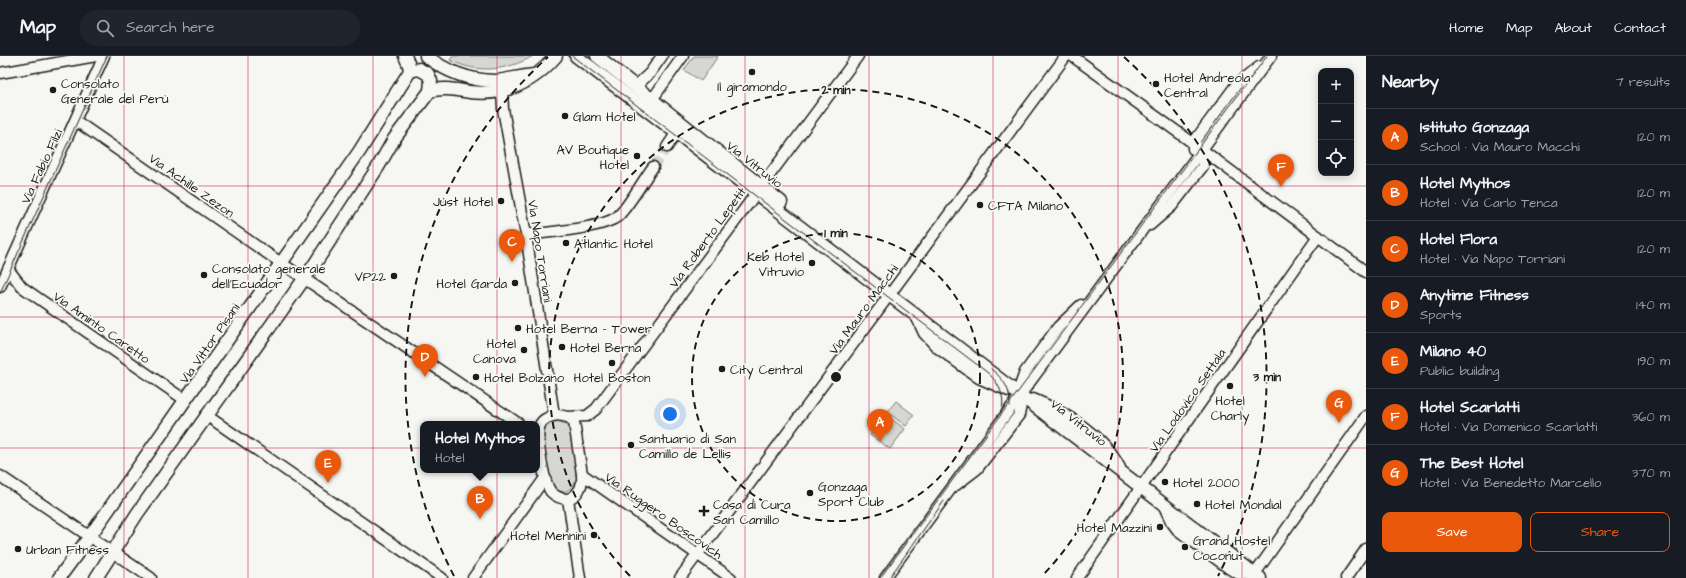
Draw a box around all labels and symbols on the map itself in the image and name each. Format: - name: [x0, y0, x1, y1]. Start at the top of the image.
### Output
- marker: Il giramondo: [747, 67, 757, 77]
- place label: Hotel Andreola Central: [1164, 69, 1251, 102]
- place label: Consolato Generale del Perù: [61, 75, 169, 108]
- place label: Il giramondo: [717, 78, 787, 97]
- marker: Hotel Andreola Central: [1151, 79, 1161, 89]
- text: 2 min: [821, 82, 850, 99]
- marker: Consolato Generale del Perù: [48, 85, 58, 95]
- place label: Glam Hotel: [573, 108, 636, 126]
- marker: Glam Hotel: [560, 111, 570, 121]
- street label: Via Fabio Filzi: [17, 126, 67, 207]
- street label: Via Vitruvio: [722, 137, 787, 193]
- place label: AV Boutique Hotel: [557, 141, 629, 174]
- street label: Via Achille Zezon: [145, 150, 238, 222]
- marker: AV Boutique Hotel: [632, 151, 642, 161]
- pin: F: [1268, 154, 1294, 187]
- street label: Via Roberto Lepetit: [665, 183, 751, 292]
- place label: Just Hotel: [433, 193, 493, 211]
- marker: Just Hotel: [496, 196, 506, 206]
- place label: CFTA Milano: [988, 197, 1064, 215]
- street label: Via Napo Torriani: [523, 199, 557, 304]
- marker: CFTA Milano: [975, 200, 985, 210]
- text: 1 min: [824, 225, 848, 242]
- pin: C: [499, 229, 525, 262]
- place label: Atlantic Hotel: [574, 235, 653, 253]
- marker: Atlantic Hotel: [561, 238, 571, 248]
- place label: Keb Hotel Vitruvio: [747, 248, 805, 281]
- marker: Keb Hotel Vitruvio: [807, 258, 817, 268]
- place label: Consolato generale dell'Ecuador: [212, 260, 325, 293]
- street label: Via Mauro Macchi: [825, 261, 903, 358]
- place label: VP22: [355, 268, 387, 286]
- marker: Consolato generale dell'Ecuador: [199, 270, 209, 280]
- marker: VP22: [389, 271, 399, 281]
- place label: Hotel Garda: [436, 275, 507, 293]
- marker: Hotel Garda: [510, 278, 520, 288]
- street label: Via Aminto Caretto: [49, 288, 154, 368]
- street label: Via Vittor Pisani: [175, 300, 244, 387]
- place label: Hotel Berna - Tower: [526, 320, 652, 338]
- marker: Hotel Berna - Tower: [513, 323, 523, 333]
- place label: Hotel Canova: [473, 335, 516, 368]
- place label: Hotel Berna: [570, 339, 642, 357]
- marker: Hotel Berna: [557, 342, 567, 352]
- pin: D: [412, 344, 438, 377]
- marker: Hotel Canova: [519, 345, 529, 355]
- street label: Via Lodovico Settala: [1145, 345, 1231, 456]
- marker: Hotel Boston: [607, 358, 617, 368]
- place label: City Central: [730, 361, 803, 380]
- marker: City Central: [717, 364, 727, 374]
- place label: Hotel Bolzano: [484, 369, 565, 387]
- place label: Hotel Boston: [574, 369, 651, 387]
- text: 3 min: [1252, 369, 1281, 386]
- centre of rings: [829, 370, 843, 384]
- marker: Hotel Bolzano: [471, 372, 481, 382]
- marker: Hotel Charly: [1225, 381, 1235, 391]
- pin: G: [1326, 390, 1352, 423]
- place label: Hotel Charly: [1211, 392, 1249, 426]
- street label: Via Vitruvio: [1046, 395, 1111, 451]
- your location: [660, 404, 680, 424]
- pin: A: [867, 409, 893, 442]
- place label: Santuario di San Camillo de Lellis: [639, 430, 736, 463]
- marker: Santuario di San Camillo de Lellis: [626, 440, 636, 450]
- pin: E: [315, 450, 341, 483]
- street label: Via Ruggero Boscovich: [600, 468, 726, 564]
- place label: Hotel 2000: [1173, 474, 1240, 492]
- marker: Hotel 2000: [1160, 477, 1170, 487]
- place label: Gonzaga Sport Club: [818, 478, 884, 511]
- pin: B: [467, 486, 493, 519]
- marker: Gonzaga Sport Club: [805, 488, 815, 498]
- place label: Casa di Cura San Camillo: [713, 496, 791, 529]
- place label: Hotel Mondial: [1205, 496, 1282, 514]
- marker: Hotel Mondial: [1192, 499, 1202, 509]
- marker: Casa di Cura San Camillo: [698, 505, 710, 517]
- place label: Hotel Mazzini: [1077, 519, 1152, 537]
- marker: Hotel Mazzini: [1155, 522, 1165, 532]
- place label: Hotel Mennini: [510, 527, 586, 545]
- marker: Hotel Mennini: [589, 530, 599, 540]
- place label: Grand Hostel Coconut: [1193, 532, 1270, 565]
- place label: Urban Fitness: [26, 541, 109, 559]
- marker: Grand Hostel Coconut: [1180, 542, 1190, 552]
- marker: Urban Fitness: [13, 544, 23, 554]

